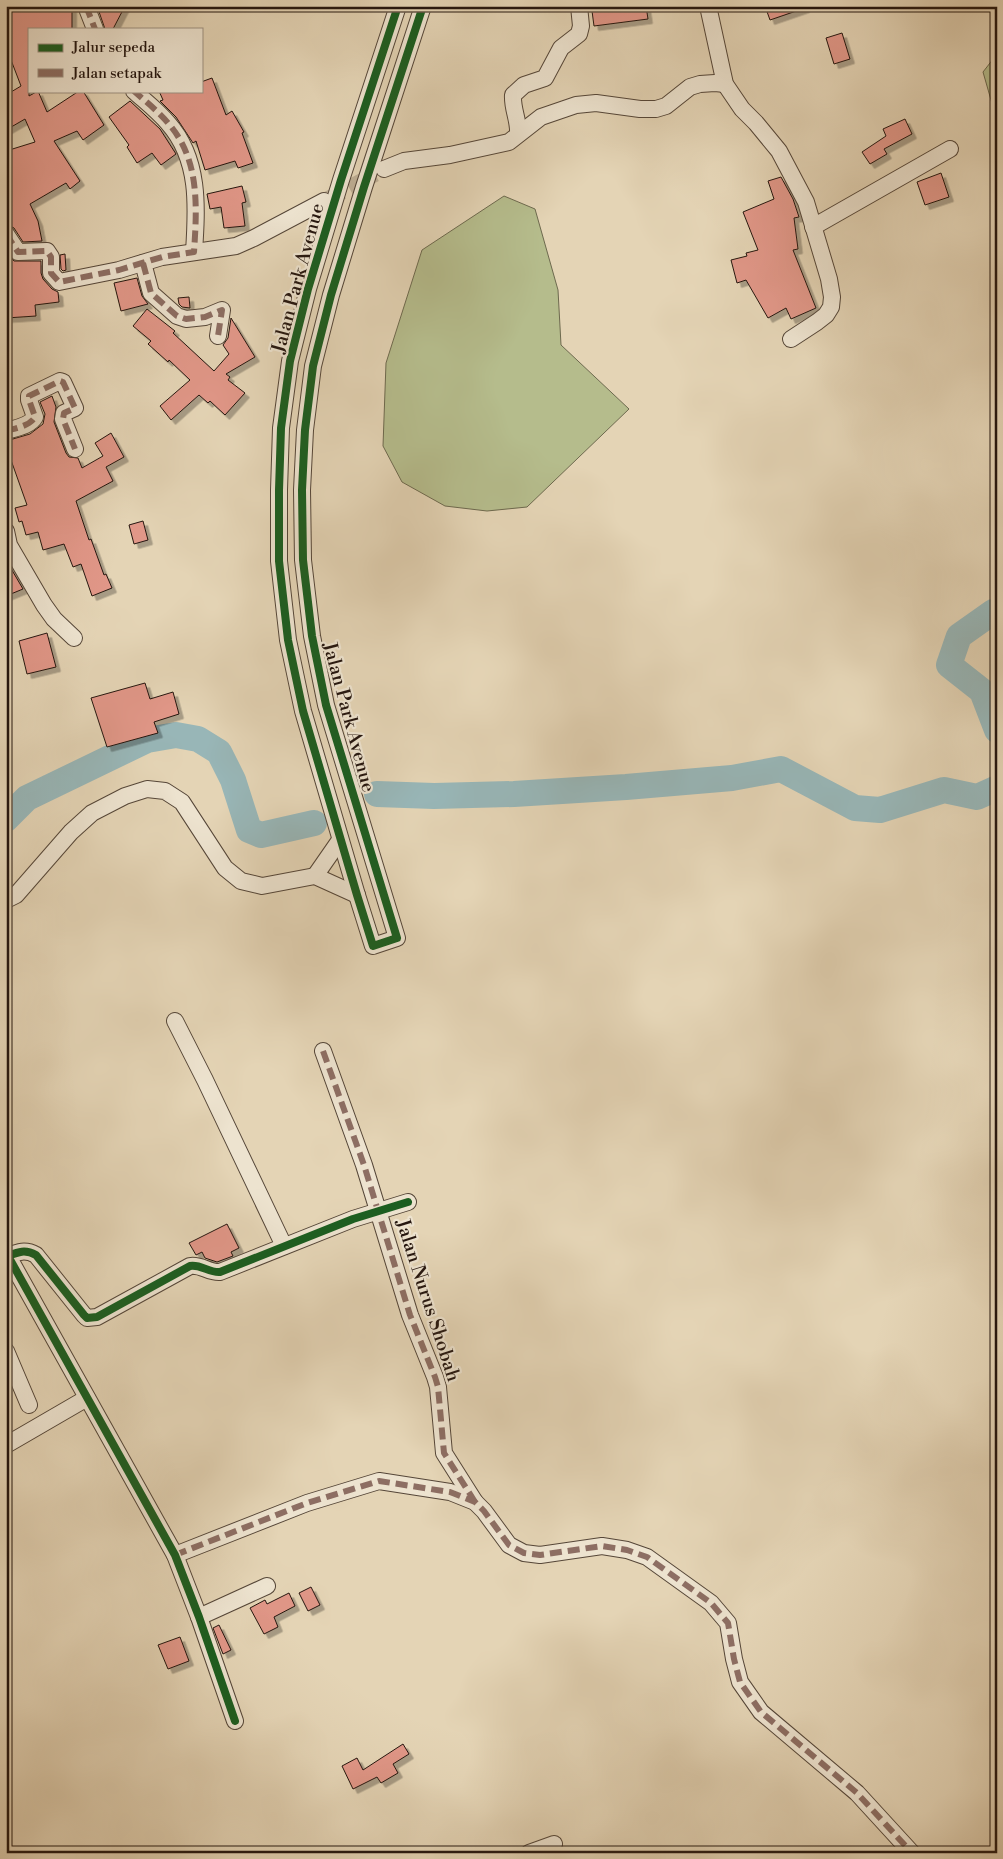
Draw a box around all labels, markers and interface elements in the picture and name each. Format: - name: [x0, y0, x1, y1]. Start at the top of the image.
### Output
- legend: [28, 28, 202, 92]
- text: Jalur sepeda: [71, 38, 155, 57]
- text: Jalan setapak: [71, 64, 163, 83]
- street label: Jalan Park Avenue: [266, 201, 330, 357]
- street label: Jalan Park Avenue: [317, 639, 381, 795]
- street label: Jalan Nurus Shobah: [390, 1215, 466, 1385]

